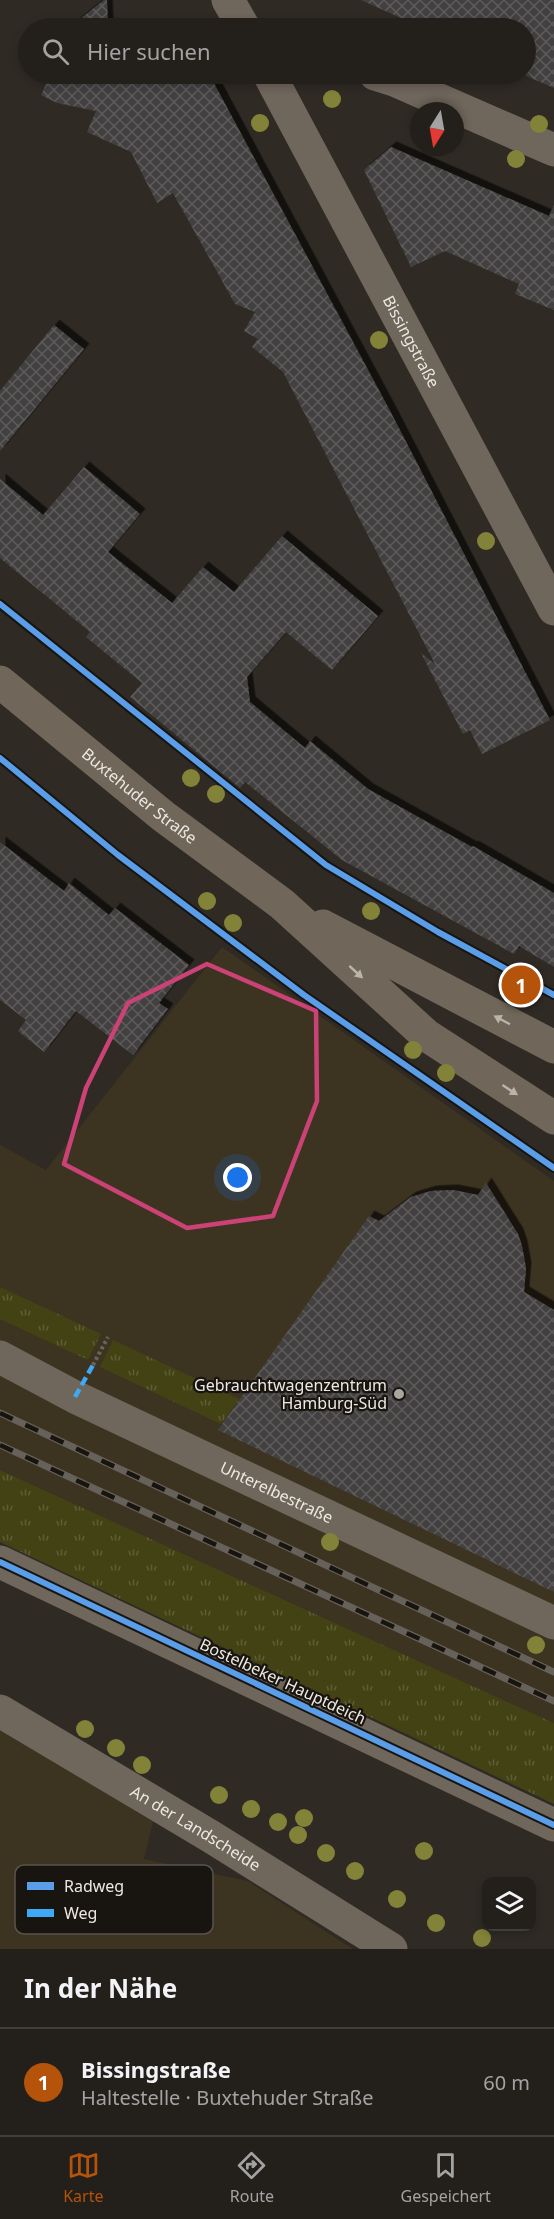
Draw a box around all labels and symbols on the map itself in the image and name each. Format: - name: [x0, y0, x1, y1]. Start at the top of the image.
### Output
- north arrow: [410, 102, 464, 156]
- street label: Bissingstraße: [378, 291, 445, 391]
- street label: Buxtehuder Straße: [77, 743, 202, 849]
- pin: 1: [502, 962, 540, 1008]
- one-way arrow: [348, 965, 363, 978]
- one-way arrow: [494, 1015, 511, 1025]
- one-way arrow: [502, 1084, 518, 1095]
- your location: [223, 1163, 252, 1192]
- place label: Gebrauchtwagenzentrum Hamburg-Süd: [194, 1374, 387, 1414]
- marker: Gebrauchtwagenzentrum Hamburg-Süd: [392, 1387, 406, 1401]
- street label: Unterelbestraße: [217, 1456, 337, 1528]
- street label: Bostelbeker Hauptdeich: [196, 1633, 370, 1729]
- street label: An der Landscheide: [127, 1780, 265, 1876]
- legend: [15, 1865, 213, 1934]
- text: Radweg: [64, 1875, 124, 1897]
- text: Weg: [64, 1902, 97, 1924]

